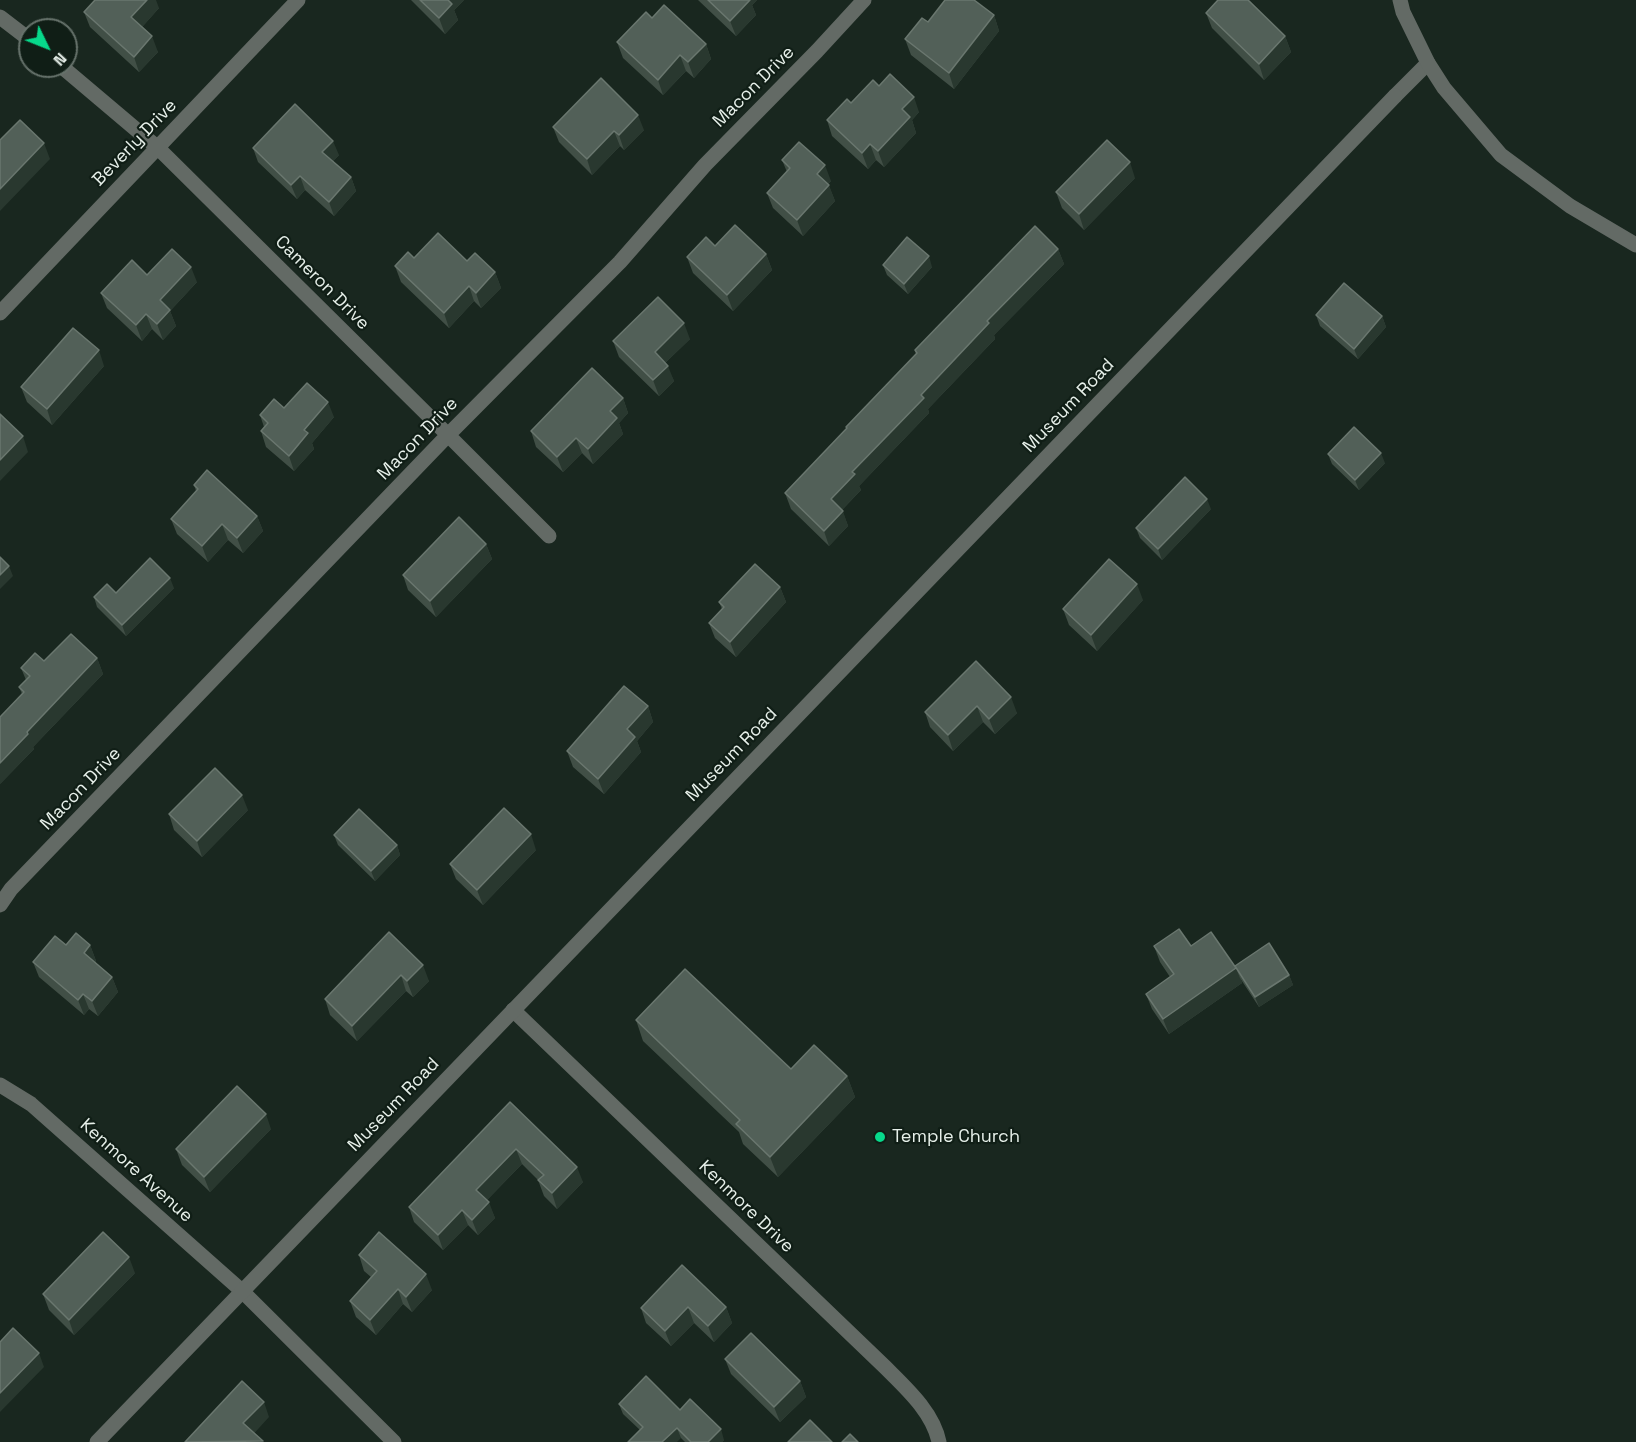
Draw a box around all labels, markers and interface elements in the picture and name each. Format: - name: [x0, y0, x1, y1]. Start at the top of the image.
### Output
- north arrow: [18, 18, 78, 78]
- street label: Macon Drive: [709, 42, 799, 132]
- text: N: [49, 48, 71, 70]
- street label: Beverly Drive: [88, 95, 182, 191]
- street label: Cameron Drive: [270, 231, 374, 335]
- street label: Museum Road: [1019, 355, 1119, 457]
- street label: Macon Drive: [373, 393, 463, 485]
- street label: Museum Road: [682, 704, 782, 806]
- street label: Macon Drive: [36, 743, 126, 835]
- street label: Museum Road: [344, 1054, 444, 1156]
- street label: Kenmore Avenue: [75, 1115, 197, 1227]
- place label: Temple Church: [892, 1126, 1020, 1148]
- marker: Temple Church: [873, 1130, 887, 1144]
- street label: Kenmore Drive: [694, 1156, 798, 1258]

